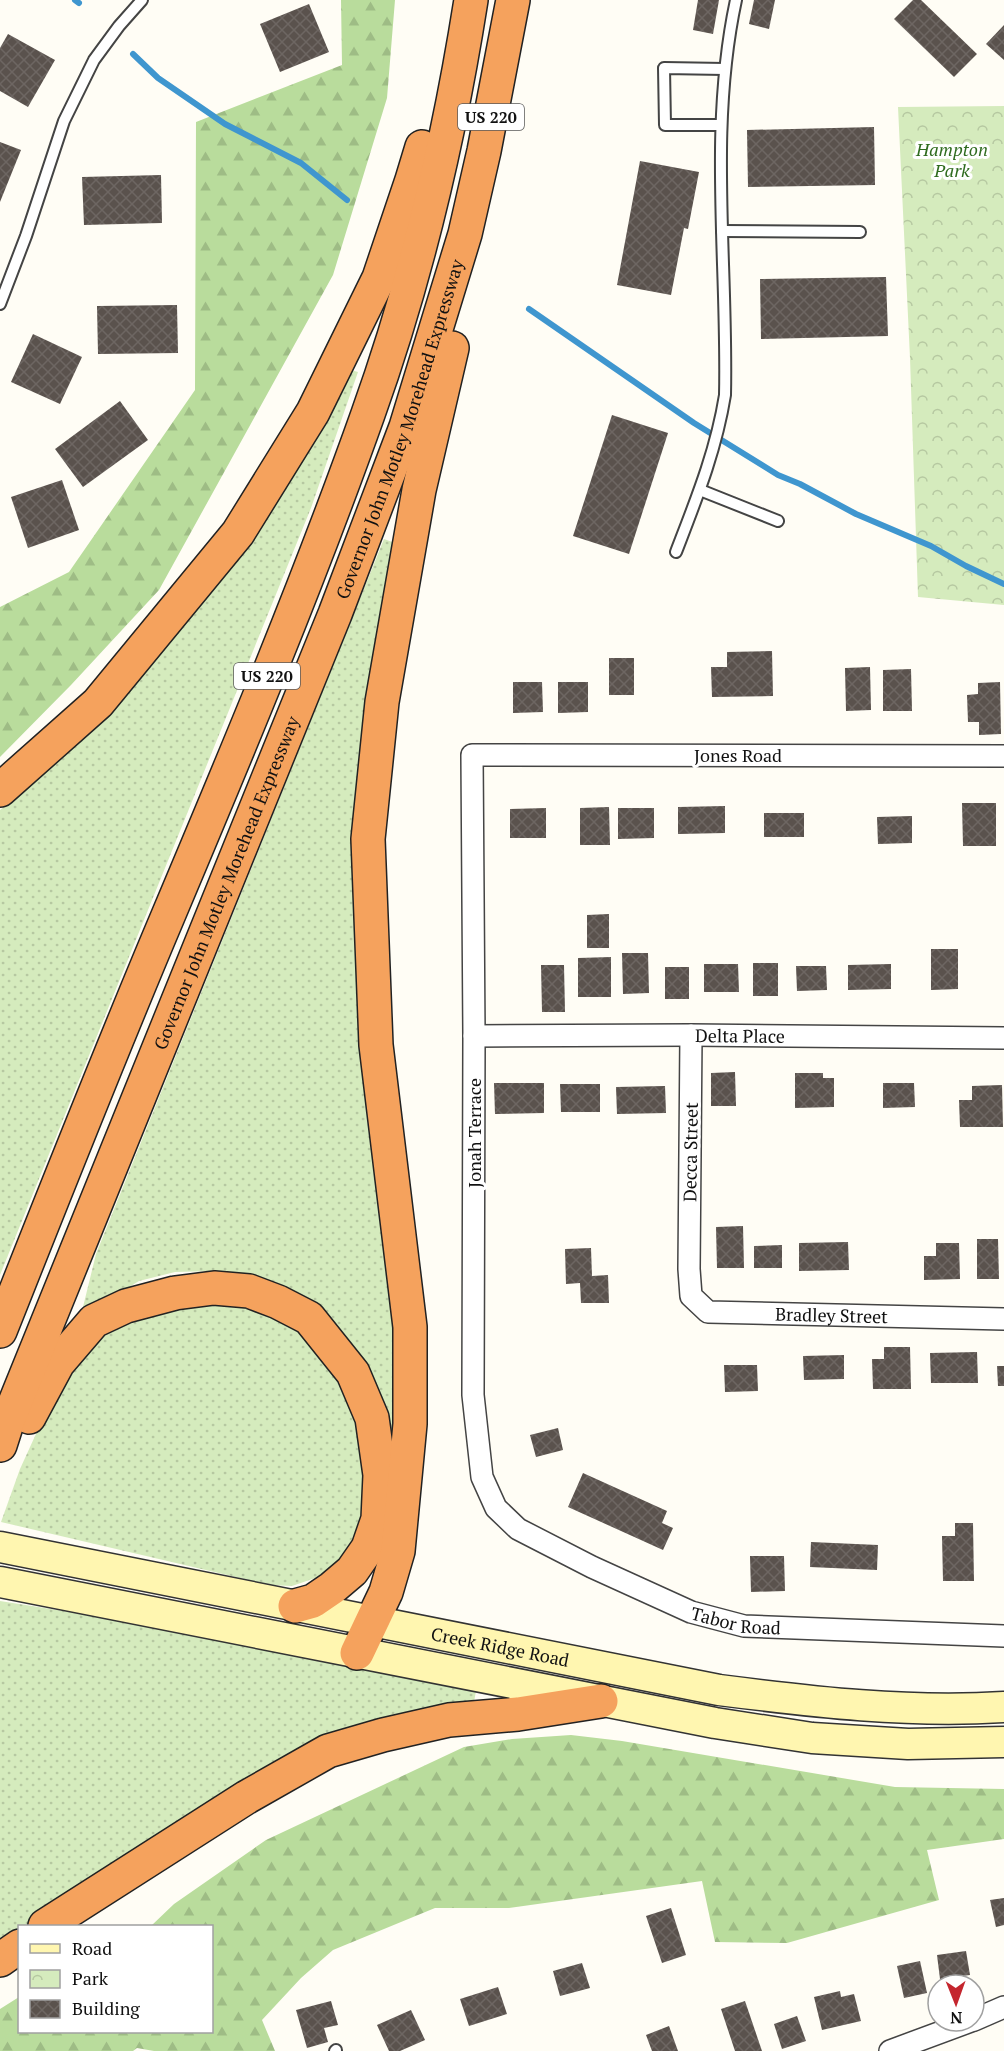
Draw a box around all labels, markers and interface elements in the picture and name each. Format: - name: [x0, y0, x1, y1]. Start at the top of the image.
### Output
- road number: US 220: [458, 104, 524, 130]
- park label: Hampton Park: [915, 137, 988, 182]
- street label: Governor John Motley Morehead Expressway: [330, 255, 469, 602]
- road number: US 220: [234, 663, 300, 689]
- street label: Governor John Motley Morehead Expressway: [148, 712, 305, 1053]
- street label: Jones Road: [694, 743, 782, 767]
- street label: Delta Place: [695, 1023, 785, 1048]
- street label: Jonah Terrace: [462, 1078, 486, 1188]
- street label: Decca Street: [677, 1102, 703, 1202]
- street label: Bradley Street: [775, 1302, 889, 1328]
- street label: Tabor Road: [689, 1601, 781, 1639]
- street label: Creek Ridge Road: [429, 1621, 571, 1672]
- legend: [18, 1925, 213, 2033]
- text: Road: [72, 1936, 112, 1960]
- text: Park: [72, 1966, 109, 1990]
- north arrow: [926, 1973, 986, 2033]
- text: Building: [72, 1996, 140, 2020]
- text: N: [950, 2007, 963, 2029]

